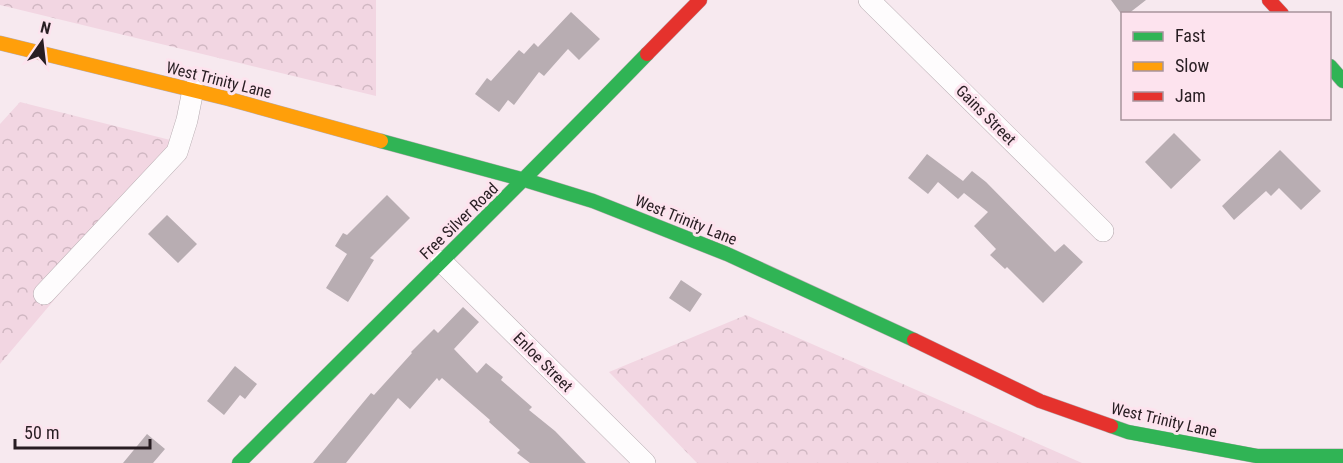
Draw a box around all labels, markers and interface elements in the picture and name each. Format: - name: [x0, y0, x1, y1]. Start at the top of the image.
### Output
- north arrow: [12, 12, 72, 72]
- legend: [1121, 12, 1331, 120]
- text: N: [38, 18, 53, 38]
- text: Fast: [1175, 25, 1206, 46]
- text: Slow: [1175, 55, 1210, 76]
- street label: West Trinity Lane: [164, 58, 274, 102]
- street label: Gains Street: [952, 81, 1020, 149]
- text: Jam: [1175, 85, 1206, 106]
- street label: Free Silver Road: [416, 179, 502, 263]
- street label: West Trinity Lane: [632, 191, 740, 249]
- street label: Enloe Street: [509, 328, 577, 396]
- street label: West Trinity Lane: [1109, 399, 1219, 441]
- scale bar: [15, 412, 150, 450]
- text: 50 m: [24, 422, 59, 443]

